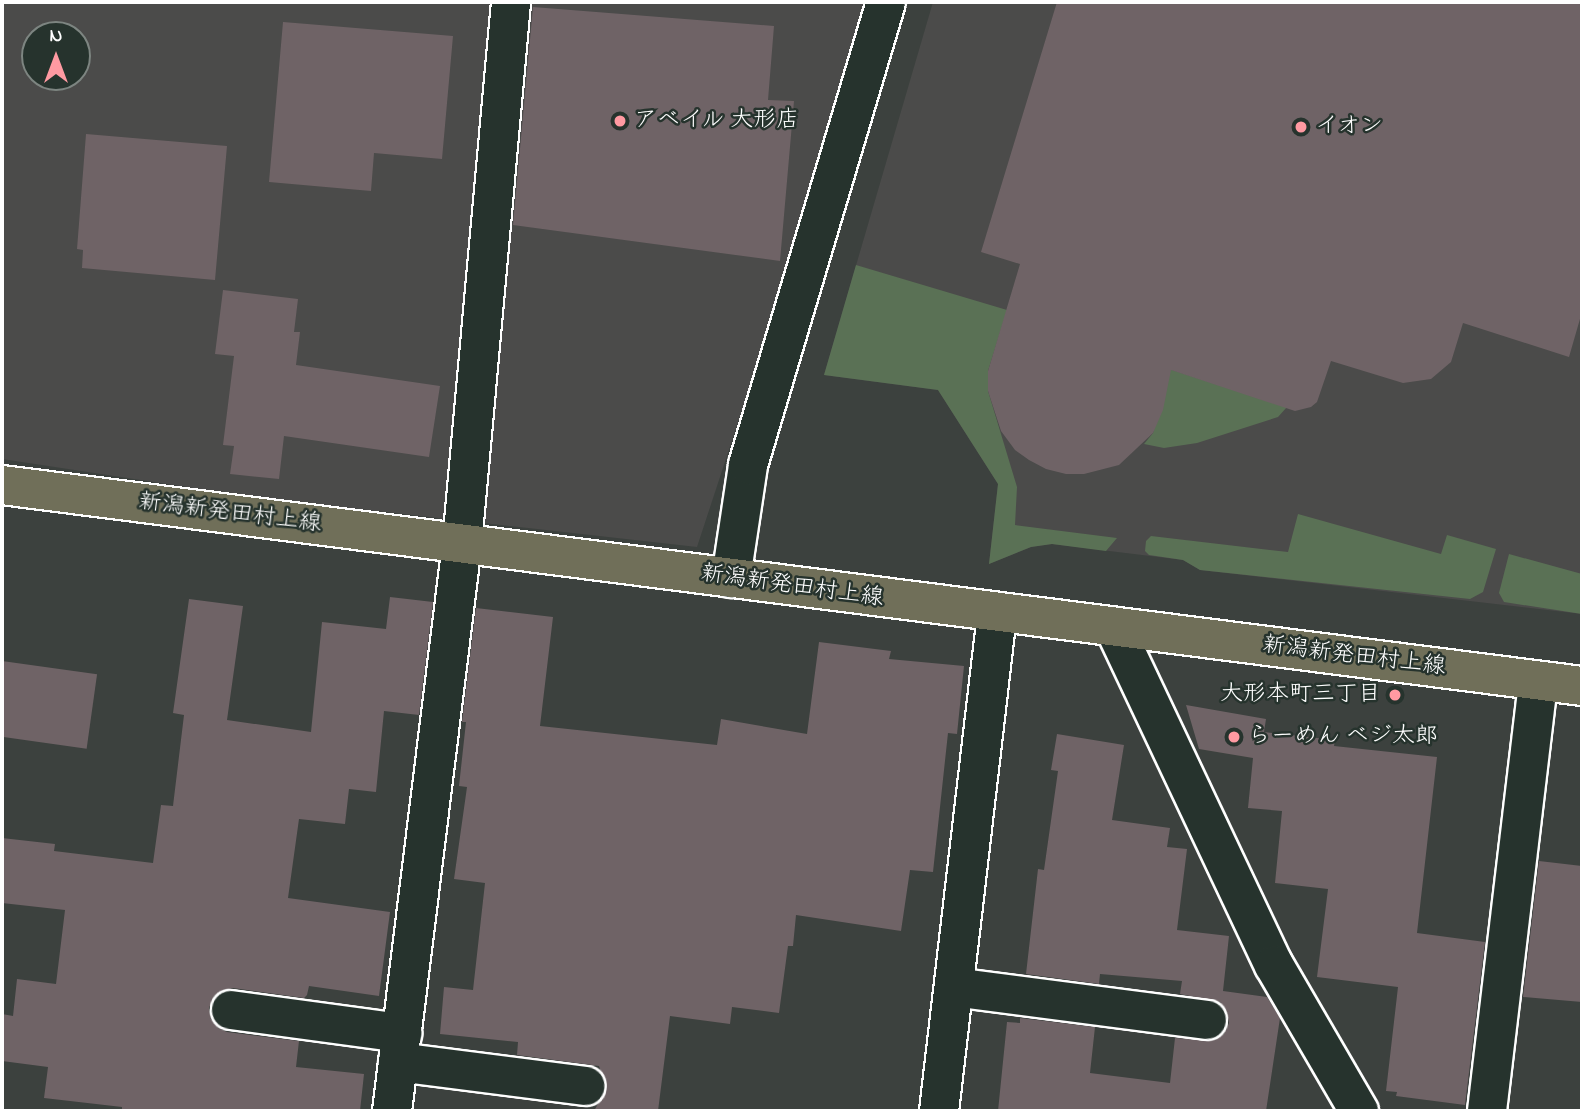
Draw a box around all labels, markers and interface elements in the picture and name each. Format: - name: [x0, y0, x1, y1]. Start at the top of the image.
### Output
- north arrow: [21, 21, 91, 91]
- text: N: [50, 23, 62, 50]
- place label: アベイル 大形店: [634, 107, 801, 135]
- marker: アベイル 大形店: [612, 113, 628, 129]
- place label: イオン: [1315, 113, 1384, 141]
- marker: イオン: [1293, 119, 1309, 135]
- street label: 新潟新発田村上線: [137, 489, 323, 539]
- street label: 新潟新発田村上線: [699, 561, 885, 613]
- street label: 新潟新発田村上線: [1261, 632, 1447, 682]
- place label: 大形本町三丁目: [1220, 681, 1381, 709]
- marker: 大形本町三丁目: [1387, 687, 1403, 703]
- place label: らーめん ベジ太郎: [1248, 723, 1438, 751]
- marker: らーめん ベジ太郎: [1226, 729, 1242, 745]

